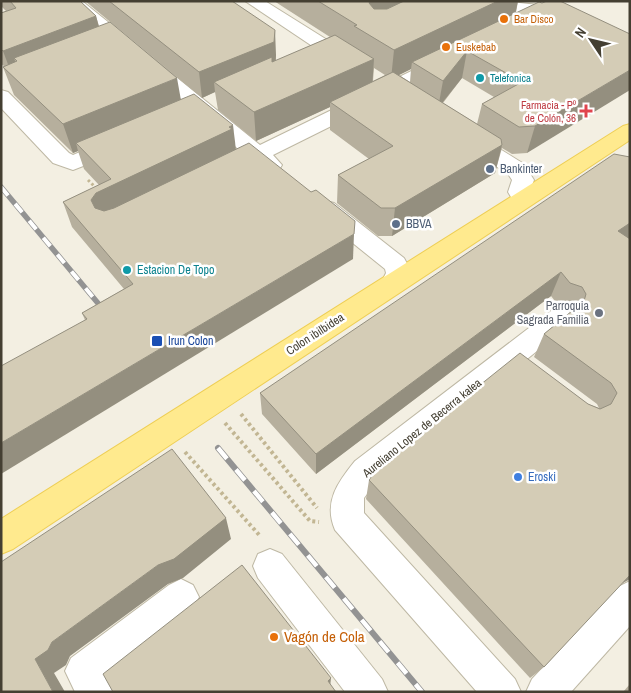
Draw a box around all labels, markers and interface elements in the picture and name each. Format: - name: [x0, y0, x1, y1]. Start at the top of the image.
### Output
- place label: Bar Disco: [514, 12, 554, 26]
- marker: Bar Disco: [498, 13, 510, 25]
- north arrow: [566, 15, 616, 65]
- text: N: [571, 24, 590, 41]
- place label: Euskebab: [456, 40, 496, 54]
- marker: Euskebab: [440, 41, 452, 53]
- place label: Telefonica: [490, 71, 531, 85]
- marker: Telefonica: [474, 72, 486, 84]
- place label: Farmacia - Pº de Colón, 36: [521, 98, 577, 125]
- marker: Farmacia - Pº de Colón, 36: [580, 105, 592, 117]
- place label: Bankinter: [500, 161, 543, 177]
- marker: Bankinter: [484, 163, 496, 175]
- place label: BBVA: [406, 216, 432, 232]
- marker: BBVA: [390, 218, 402, 230]
- place label: Estacion De Topo: [137, 262, 215, 278]
- marker: Estacion De Topo: [121, 264, 133, 276]
- place label: Parroquia Sagrada Familia: [517, 298, 590, 328]
- marker: Parroquia Sagrada Familia: [593, 307, 605, 319]
- street label: Colon ibilbidea: [283, 309, 348, 359]
- place label: Irun Colon: [168, 333, 213, 349]
- marker: Irun Colon: [150, 334, 164, 348]
- street label: Aureliano Lopez de Becerra kalea: [358, 375, 485, 482]
- place label: Eroski: [528, 469, 556, 485]
- marker: Eroski: [512, 471, 524, 483]
- place label: Vagón de Cola: [284, 626, 365, 647]
- marker: Vagón de Cola: [268, 631, 280, 643]

